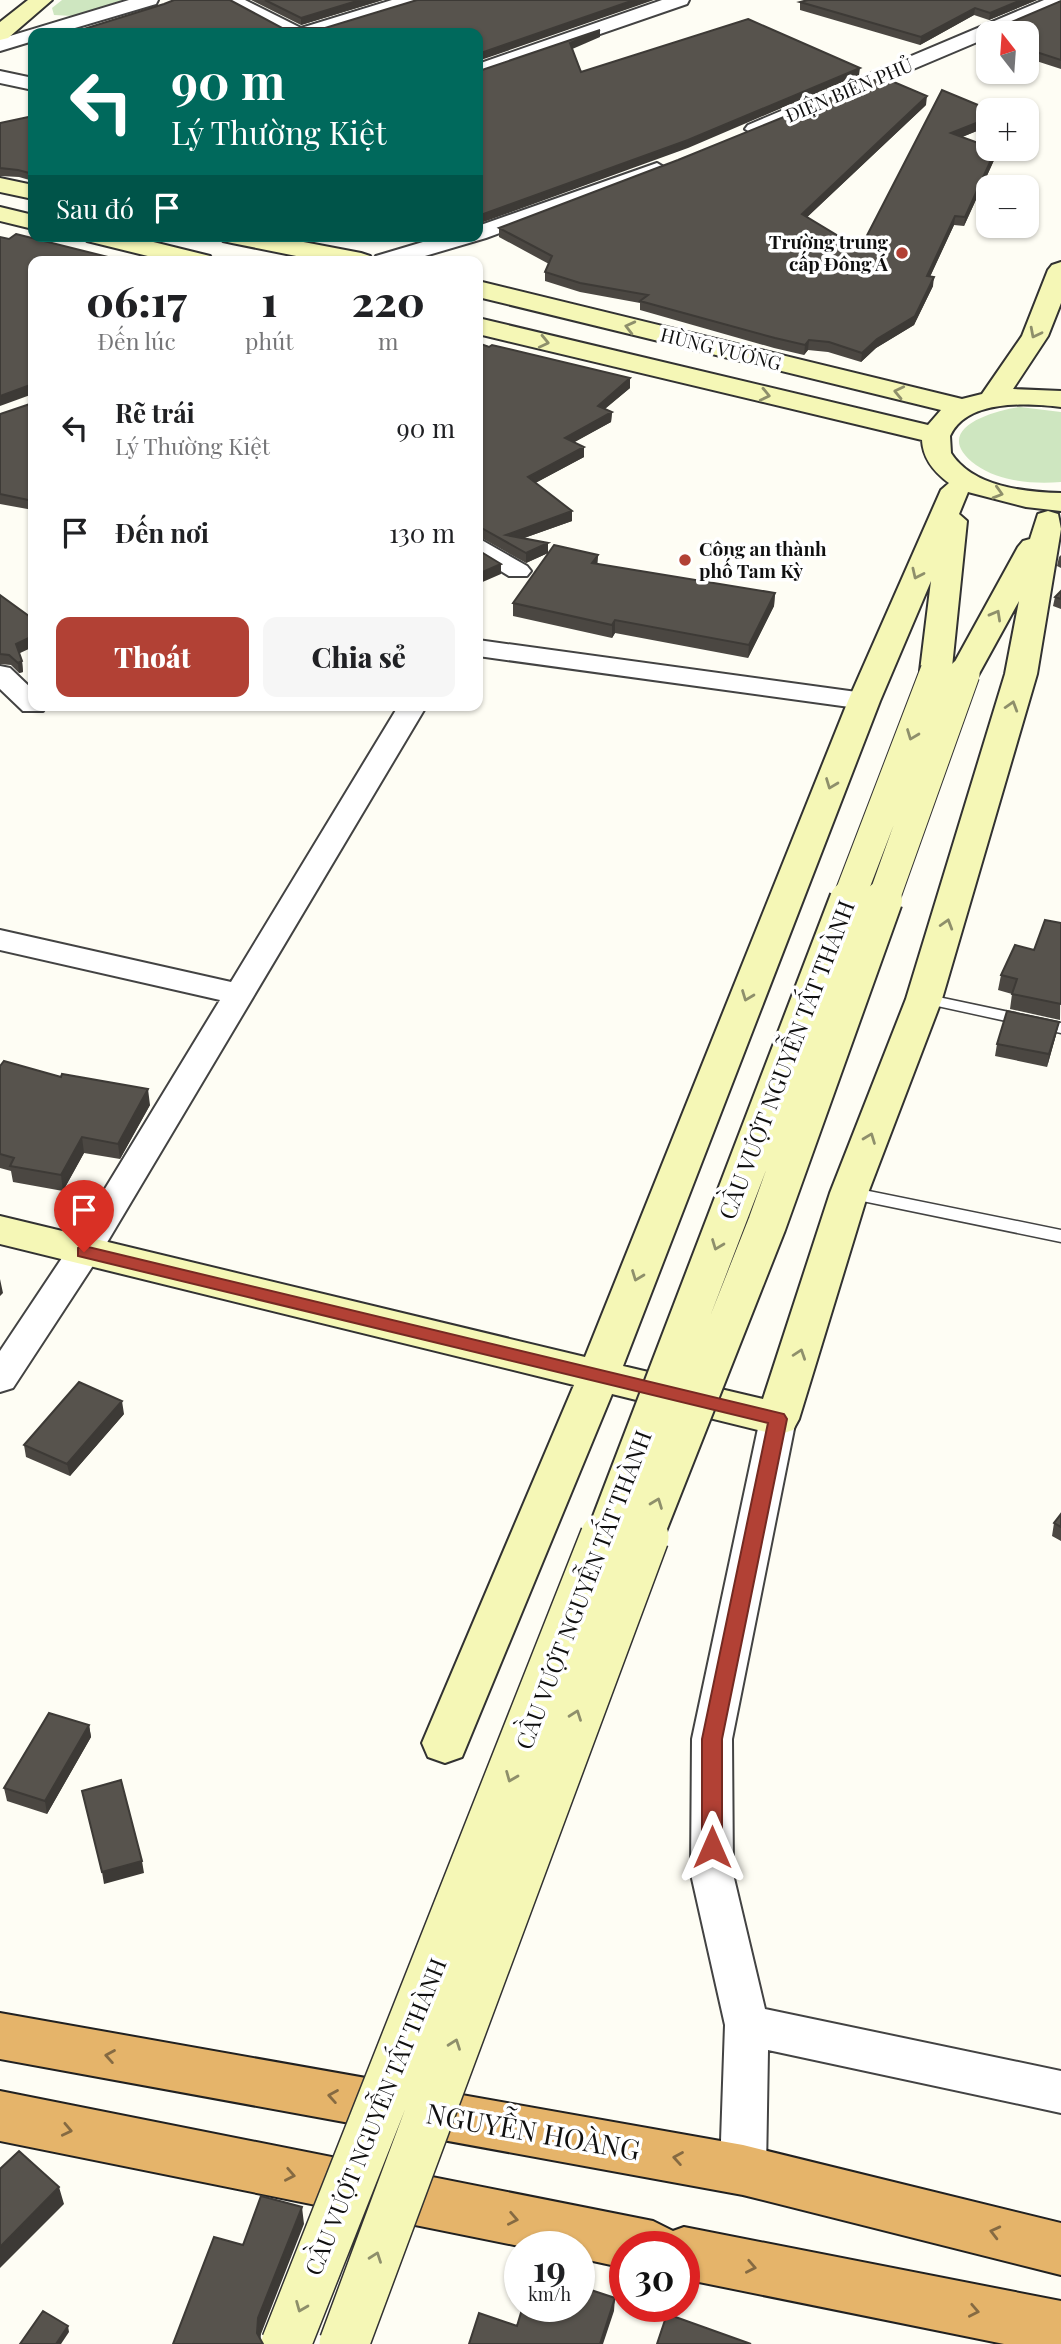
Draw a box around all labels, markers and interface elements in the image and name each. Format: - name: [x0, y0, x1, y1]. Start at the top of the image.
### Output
- north arrow: [976, 21, 1040, 84]
- map controls: [976, 21, 1039, 238]
- text: 90 m: [171, 47, 285, 112]
- street label: ĐIỆN BIÊN PHỦ: [781, 51, 916, 128]
- icon: left: [56, 56, 147, 147]
- button: +: [976, 98, 1039, 161]
- text: Lý Thường Kiệt: [171, 110, 387, 153]
- button: −: [976, 175, 1039, 238]
- icon: arrive: [148, 189, 186, 227]
- text: Sau đó: [56, 191, 134, 226]
- place label: Trường trung cấp Đông Á: [769, 228, 888, 276]
- marker: Trường trung cấp Đông Á: [894, 245, 910, 261]
- text: 06:17: [86, 272, 187, 328]
- text: 1: [261, 272, 277, 328]
- text: 220: [352, 272, 425, 328]
- street label: HÙNG VƯƠNG: [658, 320, 784, 376]
- one-way arrow: [624, 321, 636, 335]
- text: Đến lúc: [97, 325, 176, 356]
- text: phút: [245, 325, 294, 356]
- text: m: [378, 325, 398, 356]
- one-way arrow: [1029, 326, 1043, 338]
- one-way arrow: [538, 334, 550, 348]
- one-way arrow: [893, 386, 905, 400]
- one-way arrow: [759, 387, 771, 401]
- text: Rẽ trái: [115, 395, 195, 430]
- icon: left: [56, 409, 94, 447]
- text: 90 m: [397, 410, 455, 445]
- text: Lý Thường Kiệt: [115, 430, 270, 461]
- one-way arrow: [992, 485, 1004, 500]
- icon: arrive: [56, 514, 94, 552]
- text: Đến nơi: [115, 515, 209, 550]
- text: 130 m: [389, 515, 455, 550]
- place label: Công an thành phố Tam Kỳ: [699, 535, 827, 583]
- marker: Công an thành phố Tam Kỳ: [677, 552, 693, 568]
- one-way arrow: [911, 567, 925, 579]
- one-way arrow: [988, 609, 1001, 622]
- button: Thoát: [56, 617, 249, 697]
- button: Chia sẻ: [263, 617, 455, 697]
- one-way arrow: [1003, 700, 1018, 712]
- one-way arrow: [906, 728, 920, 740]
- one-way arrow: [825, 778, 839, 790]
- street label: CẦU VƯỢT NGUYỄN TẤT THÀNH: [708, 895, 861, 1223]
- one-way arrow: [938, 918, 953, 930]
- one-way arrow: [742, 990, 756, 1002]
- one-way arrow: [862, 1132, 876, 1144]
- pin: [54, 1180, 114, 1252]
- icon: arrive: [65, 1191, 103, 1229]
- one-way arrow: [712, 1238, 726, 1250]
- one-way arrow: [632, 1270, 646, 1282]
- one-way arrow: [792, 1348, 806, 1360]
- street label: CẦU VƯỢT NGUYỄN TẤT THÀNH: [505, 1425, 658, 1753]
- one-way arrow: [649, 1497, 663, 1509]
- one-way arrow: [568, 1710, 582, 1722]
- one-way arrow: [505, 1770, 519, 1782]
- position arrow: [675, 1810, 749, 1884]
- street label: CẦU VƯỢT NGUYỄN TẤT THÀNH: [295, 1953, 453, 2280]
- one-way arrow: [447, 2038, 461, 2050]
- one-way arrow: [104, 2049, 116, 2064]
- one-way arrow: [328, 2089, 339, 2104]
- street label: NGUYỄN HOÀNG: [424, 2092, 643, 2168]
- one-way arrow: [61, 2122, 73, 2137]
- one-way arrow: [672, 2151, 684, 2166]
- one-way arrow: [284, 2166, 296, 2181]
- one-way arrow: [507, 2211, 519, 2226]
- one-way arrow: [989, 2226, 1001, 2240]
- speed limit sign: 30: [609, 2231, 700, 2322]
- text: 19: [533, 2244, 566, 2291]
- one-way arrow: [368, 2251, 382, 2264]
- one-way arrow: [745, 2258, 757, 2273]
- text: km/h: [528, 2282, 571, 2306]
- one-way arrow: [295, 2301, 309, 2313]
- one-way arrow: [968, 2303, 980, 2318]

